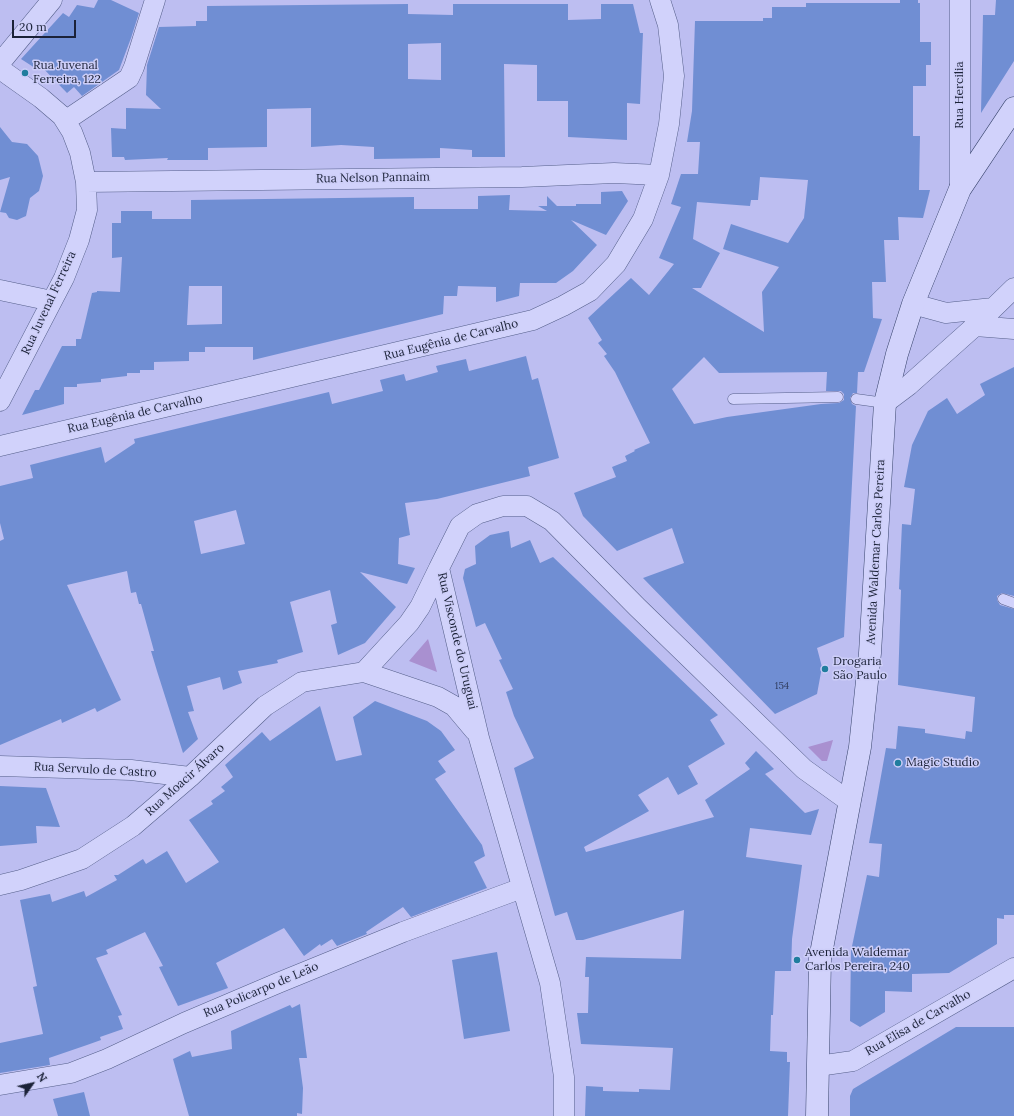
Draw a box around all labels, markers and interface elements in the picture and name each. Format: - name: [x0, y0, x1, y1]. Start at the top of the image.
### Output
- scale bar: [14, 12, 78, 38]
- text: 20 m: [19, 19, 47, 34]
- place label: Rua Juvenal Ferreira, 122: [33, 59, 101, 87]
- street label: Rua Hercilia: [953, 61, 967, 129]
- marker: Rua Juvenal Ferreira, 122: [20, 68, 30, 78]
- street label: Rua Nelson Pannaim: [316, 170, 430, 186]
- street label: Rua Juvenal Ferreira: [19, 249, 79, 357]
- street label: Rua Eugênia de Carvalho: [382, 316, 520, 364]
- street label: Rua Eugênia de Carvalho: [66, 391, 204, 437]
- street label: Avenida Waldemar Carlos Pereira: [864, 459, 888, 645]
- street label: Rua Visconde do Uruguai: [434, 571, 480, 711]
- place label: Drogaria São Paulo: [833, 655, 887, 683]
- marker: Drogaria São Paulo: [820, 664, 830, 674]
- house number: 154: [775, 680, 789, 692]
- street label: Rua Moacir Álvaro: [143, 741, 227, 819]
- place label: Magic Studio: [906, 756, 979, 770]
- marker: Magic Studio: [893, 758, 903, 768]
- street label: Rua Servulo de Castro: [33, 760, 157, 780]
- place label: Avenida Waldemar Carlos Pereira, 240: [805, 946, 910, 974]
- marker: Avenida Waldemar Carlos Pereira, 240: [792, 955, 802, 965]
- street label: Rua Policarpo de Leão: [201, 959, 321, 1021]
- street label: Rua Elisa de Carvalho: [863, 987, 973, 1059]
- north arrow: [12, 1064, 52, 1104]
- text: N: [34, 1070, 50, 1085]

